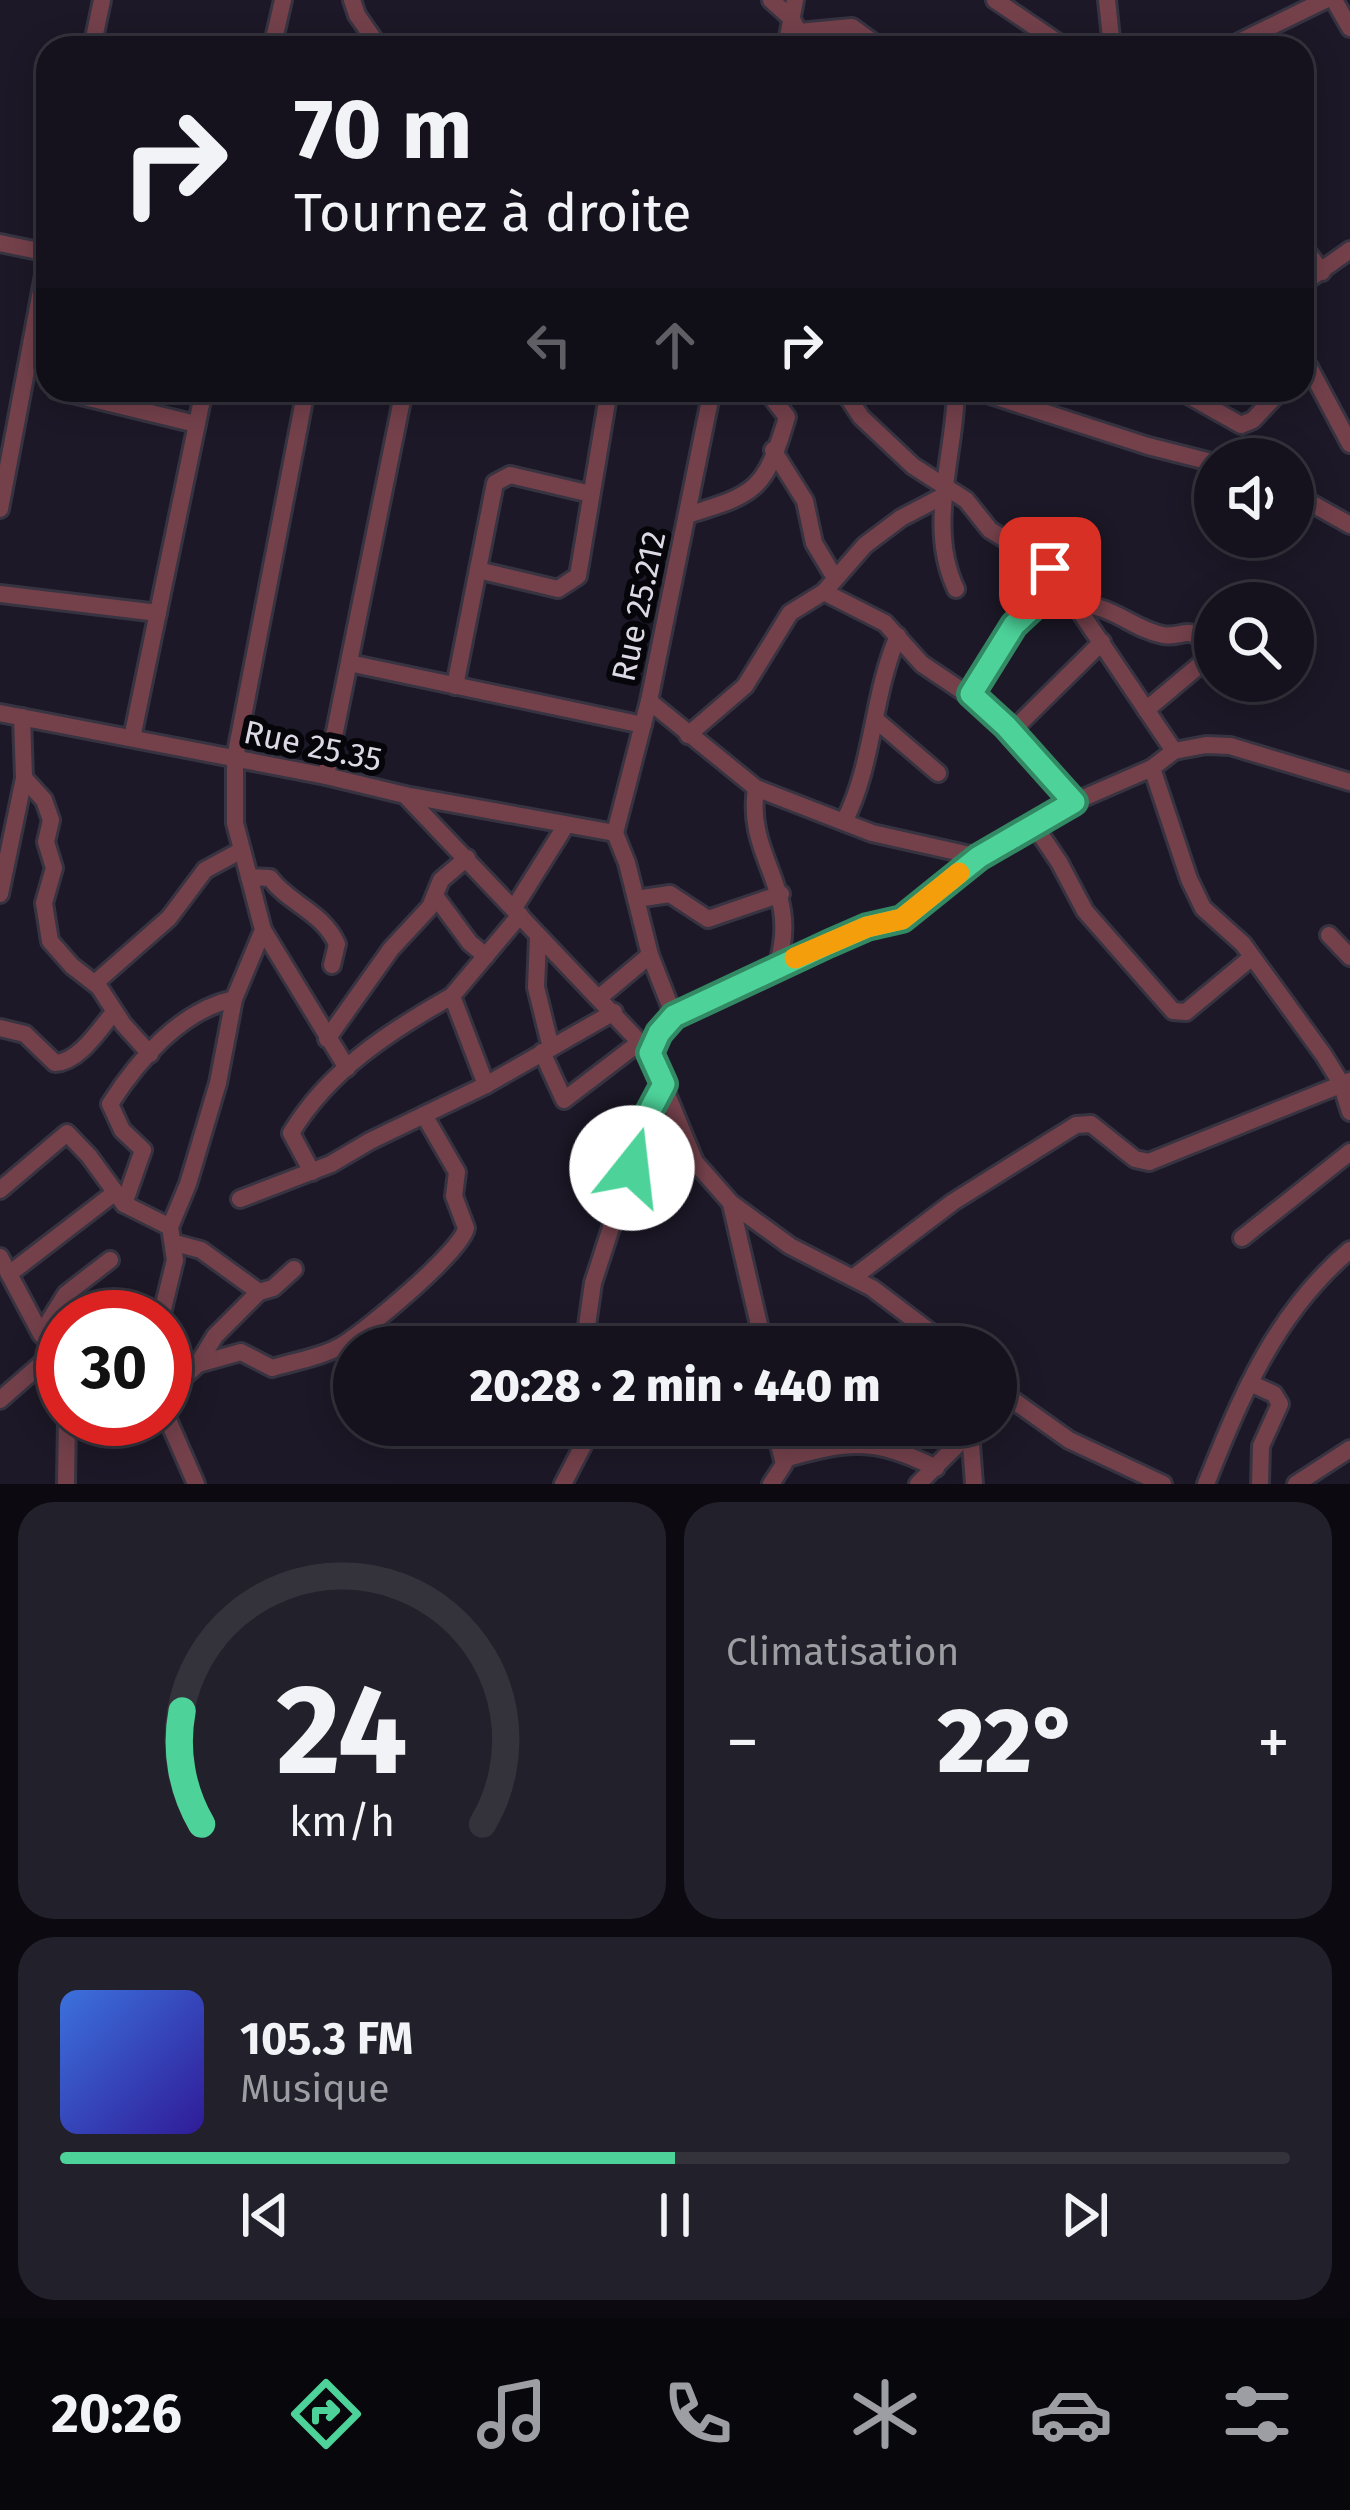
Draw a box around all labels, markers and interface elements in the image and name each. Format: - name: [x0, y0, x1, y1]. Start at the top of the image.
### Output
- text: 70 m: [294, 79, 472, 180]
- icon: right: [96, 84, 252, 240]
- text: Tournez à droite: [294, 181, 691, 245]
- icon: left: [516, 312, 582, 378]
- icon: ahead: [642, 312, 708, 378]
- icon: right: [768, 312, 834, 378]
- map controls: [1194, 438, 1314, 702]
- button: sound: [1194, 438, 1314, 558]
- pin: [999, 517, 1101, 619]
- street label: Rue 25.212: [604, 527, 674, 685]
- icon: arrive: [1017, 535, 1083, 601]
- button: search: [1194, 582, 1314, 702]
- street label: Rue 25.35: [240, 712, 385, 780]
- position arrow: [569, 1105, 695, 1231]
- speed limit sign: 30: [36, 1290, 192, 1446]
- text: 20:28 · 2 min · 440 m: [470, 1359, 880, 1413]
- text: Climatisation: [726, 1629, 959, 1675]
- text: 24: [276, 1656, 408, 1806]
- text: 22°: [938, 1688, 1079, 1796]
- text: −: [726, 1703, 759, 1782]
- text: +: [1257, 1703, 1290, 1782]
- text: km/h: [289, 1795, 395, 1846]
- text: 105.3 FM: [240, 2012, 413, 2066]
- text: Musique: [240, 2066, 390, 2112]
- icon: previous: [232, 2182, 298, 2248]
- icon: pause: [642, 2182, 708, 2248]
- icon: next: [1052, 2182, 1118, 2248]
- icon: directions: [284, 2372, 368, 2456]
- icon: music: [470, 2372, 554, 2456]
- icon: phone: [656, 2372, 740, 2456]
- icon: climate: [843, 2372, 927, 2456]
- icon: car: [1029, 2372, 1113, 2456]
- icon: filters: [1215, 2372, 1299, 2456]
- text: 20:26: [51, 2382, 182, 2446]

